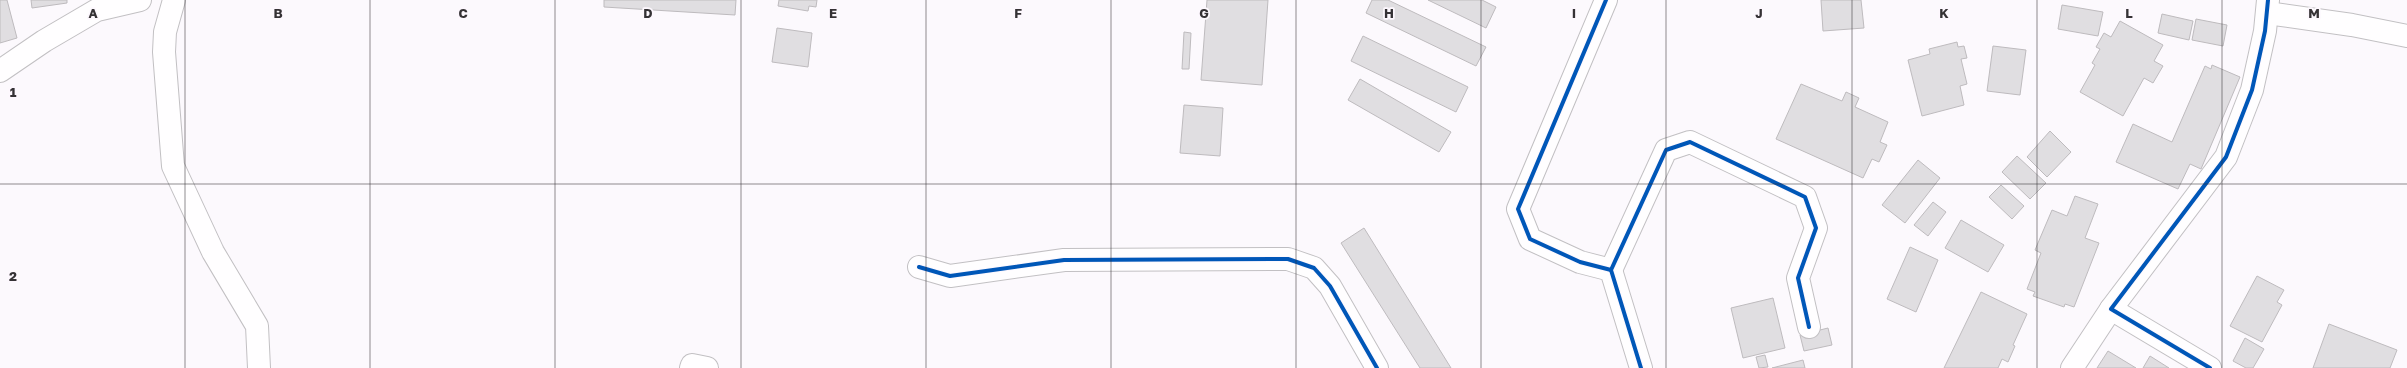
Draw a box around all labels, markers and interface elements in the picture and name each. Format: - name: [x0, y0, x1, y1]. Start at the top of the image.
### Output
- text: A: [88, 5, 98, 21]
- text: B: [273, 5, 283, 21]
- text: C: [458, 5, 468, 21]
- text: D: [643, 5, 653, 21]
- text: E: [829, 5, 837, 21]
- text: F: [1014, 5, 1022, 21]
- text: G: [1199, 5, 1209, 21]
- text: H: [1384, 5, 1394, 21]
- text: I: [1572, 5, 1576, 21]
- text: J: [1755, 5, 1763, 21]
- text: K: [1939, 5, 1949, 21]
- text: L: [2125, 5, 2133, 21]
- text: M: [2308, 5, 2320, 21]
- text: 1: [10, 84, 17, 100]
- text: 2: [9, 268, 17, 284]

